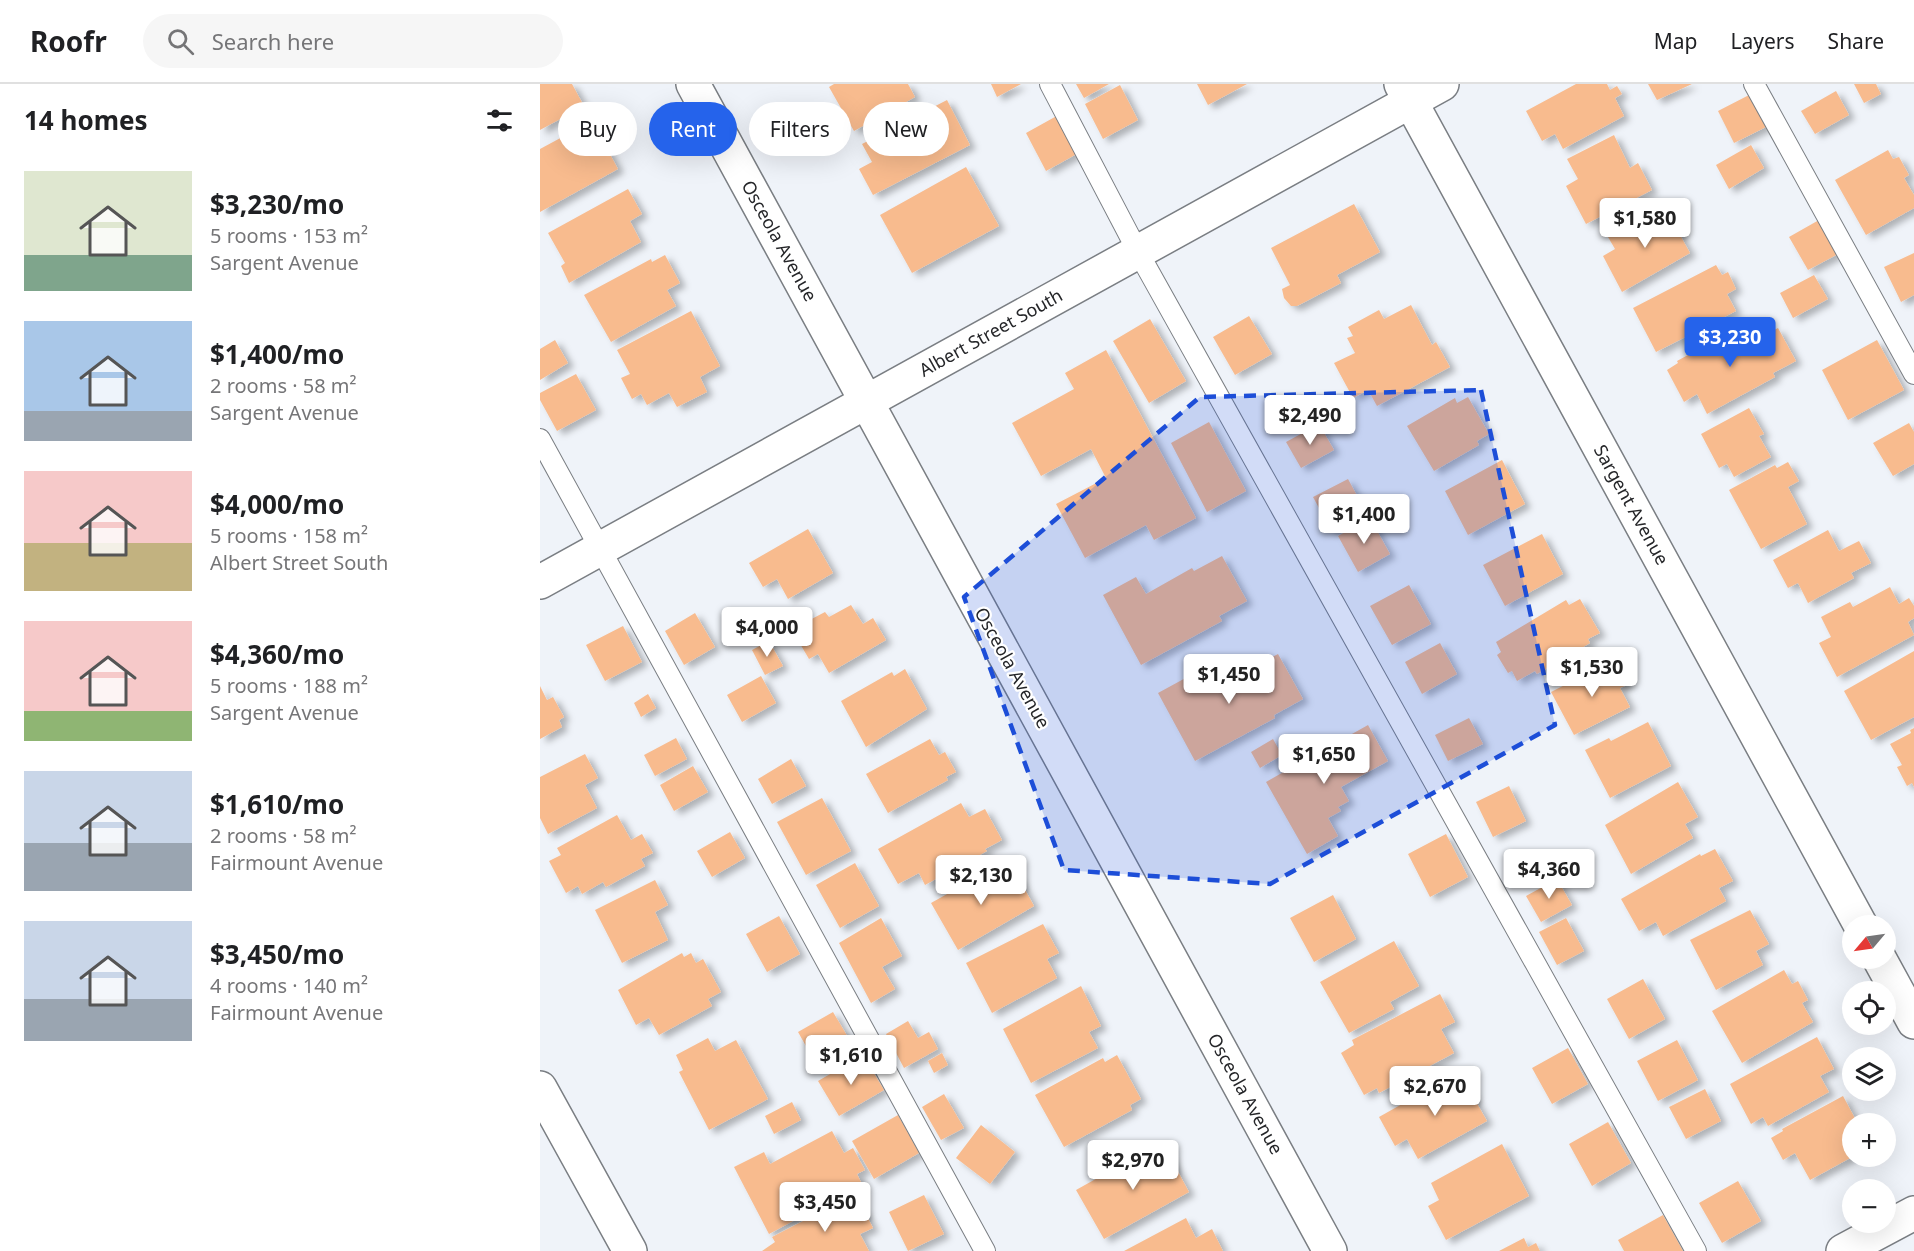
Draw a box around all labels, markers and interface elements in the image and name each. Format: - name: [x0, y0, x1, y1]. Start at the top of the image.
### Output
- search box: [143, 14, 563, 68]
- text: Roofr: [30, 22, 107, 60]
- icon: search: [164, 25, 197, 58]
- text: Search here: [212, 26, 334, 56]
- text: Map: [1654, 27, 1698, 55]
- text: Layers: [1731, 27, 1795, 55]
- text: Share: [1828, 27, 1884, 55]
- text: 14 homes: [24, 102, 148, 138]
- chip: Buy: [558, 102, 637, 156]
- chip: Rent: [649, 102, 737, 156]
- chip: Filters: [749, 102, 851, 156]
- chip: New: [863, 102, 949, 156]
- icon: filters: [483, 104, 516, 137]
- street label: Osceola Avenue: [737, 176, 823, 305]
- text: $3,230/mo: [210, 186, 344, 222]
- icon: home: [72, 195, 144, 267]
- pin: $1,580: [1596, 198, 1694, 249]
- text: $1,580: [1614, 204, 1676, 231]
- text: 5 rooms · 153 m²: [210, 222, 368, 249]
- text: Sargent Avenue: [210, 249, 359, 276]
- street label: Albert Street South: [915, 283, 1066, 382]
- pin: $3,230: [1681, 317, 1779, 368]
- text: $3,230: [1699, 323, 1761, 350]
- text: $1,400/mo: [210, 336, 344, 372]
- icon: home: [72, 345, 144, 417]
- text: 2 rooms · 58 m²: [210, 372, 357, 399]
- pin: $2,490: [1261, 395, 1359, 446]
- text: Sargent Avenue: [210, 399, 359, 426]
- text: $2,490: [1279, 401, 1341, 428]
- street label: Sargent Avenue: [1589, 440, 1675, 569]
- text: $4,000/mo: [210, 486, 344, 522]
- pin: $1,400: [1315, 494, 1413, 545]
- icon: home: [72, 495, 144, 567]
- text: $1,400: [1333, 500, 1395, 527]
- text: 5 rooms · 158 m²: [210, 522, 368, 549]
- text: Albert Street South: [210, 549, 388, 576]
- street label: Osceola Avenue: [970, 603, 1056, 732]
- pin: $4,000: [718, 607, 816, 658]
- text: $4,000: [736, 613, 798, 640]
- text: $4,360/mo: [210, 636, 344, 672]
- icon: home: [72, 645, 144, 717]
- pin: $1,530: [1543, 647, 1641, 698]
- text: $1,530: [1561, 653, 1623, 680]
- pin: $1,450: [1180, 654, 1278, 705]
- text: $1,450: [1198, 660, 1260, 687]
- text: 5 rooms · 188 m²: [210, 672, 368, 699]
- text: Sargent Avenue: [210, 699, 359, 726]
- pin: $1,650: [1275, 734, 1373, 785]
- text: $1,650: [1293, 740, 1355, 767]
- text: $1,610/mo: [210, 786, 344, 822]
- icon: home: [72, 795, 144, 867]
- text: 2 rooms · 58 m²: [210, 822, 357, 849]
- text: Fairmount Avenue: [210, 849, 383, 876]
- pin: $4,360: [1500, 849, 1598, 900]
- pin: $2,130: [932, 855, 1030, 906]
- text: $4,360: [1518, 855, 1580, 882]
- text: $2,130: [950, 861, 1012, 888]
- north arrow: [1842, 915, 1896, 969]
- map controls: [1842, 915, 1896, 1233]
- text: $3,450/mo: [210, 936, 344, 972]
- icon: home: [72, 945, 144, 1017]
- text: 4 rooms · 140 m²: [210, 972, 368, 999]
- button: locate: [1842, 981, 1896, 1035]
- text: Fairmount Avenue: [210, 999, 383, 1026]
- street label: Osceola Avenue: [1203, 1029, 1289, 1158]
- pin: $1,610: [802, 1035, 900, 1086]
- text: $1,610: [820, 1041, 882, 1068]
- button: layers: [1842, 1047, 1896, 1101]
- pin: $2,670: [1386, 1066, 1484, 1117]
- text: $2,670: [1404, 1072, 1466, 1099]
- button: +: [1842, 1113, 1896, 1167]
- pin: $2,970: [1084, 1140, 1182, 1191]
- text: $2,970: [1102, 1146, 1164, 1173]
- button: −: [1842, 1179, 1896, 1233]
- pin: $3,450: [776, 1182, 874, 1233]
- text: $3,450: [794, 1188, 856, 1215]

